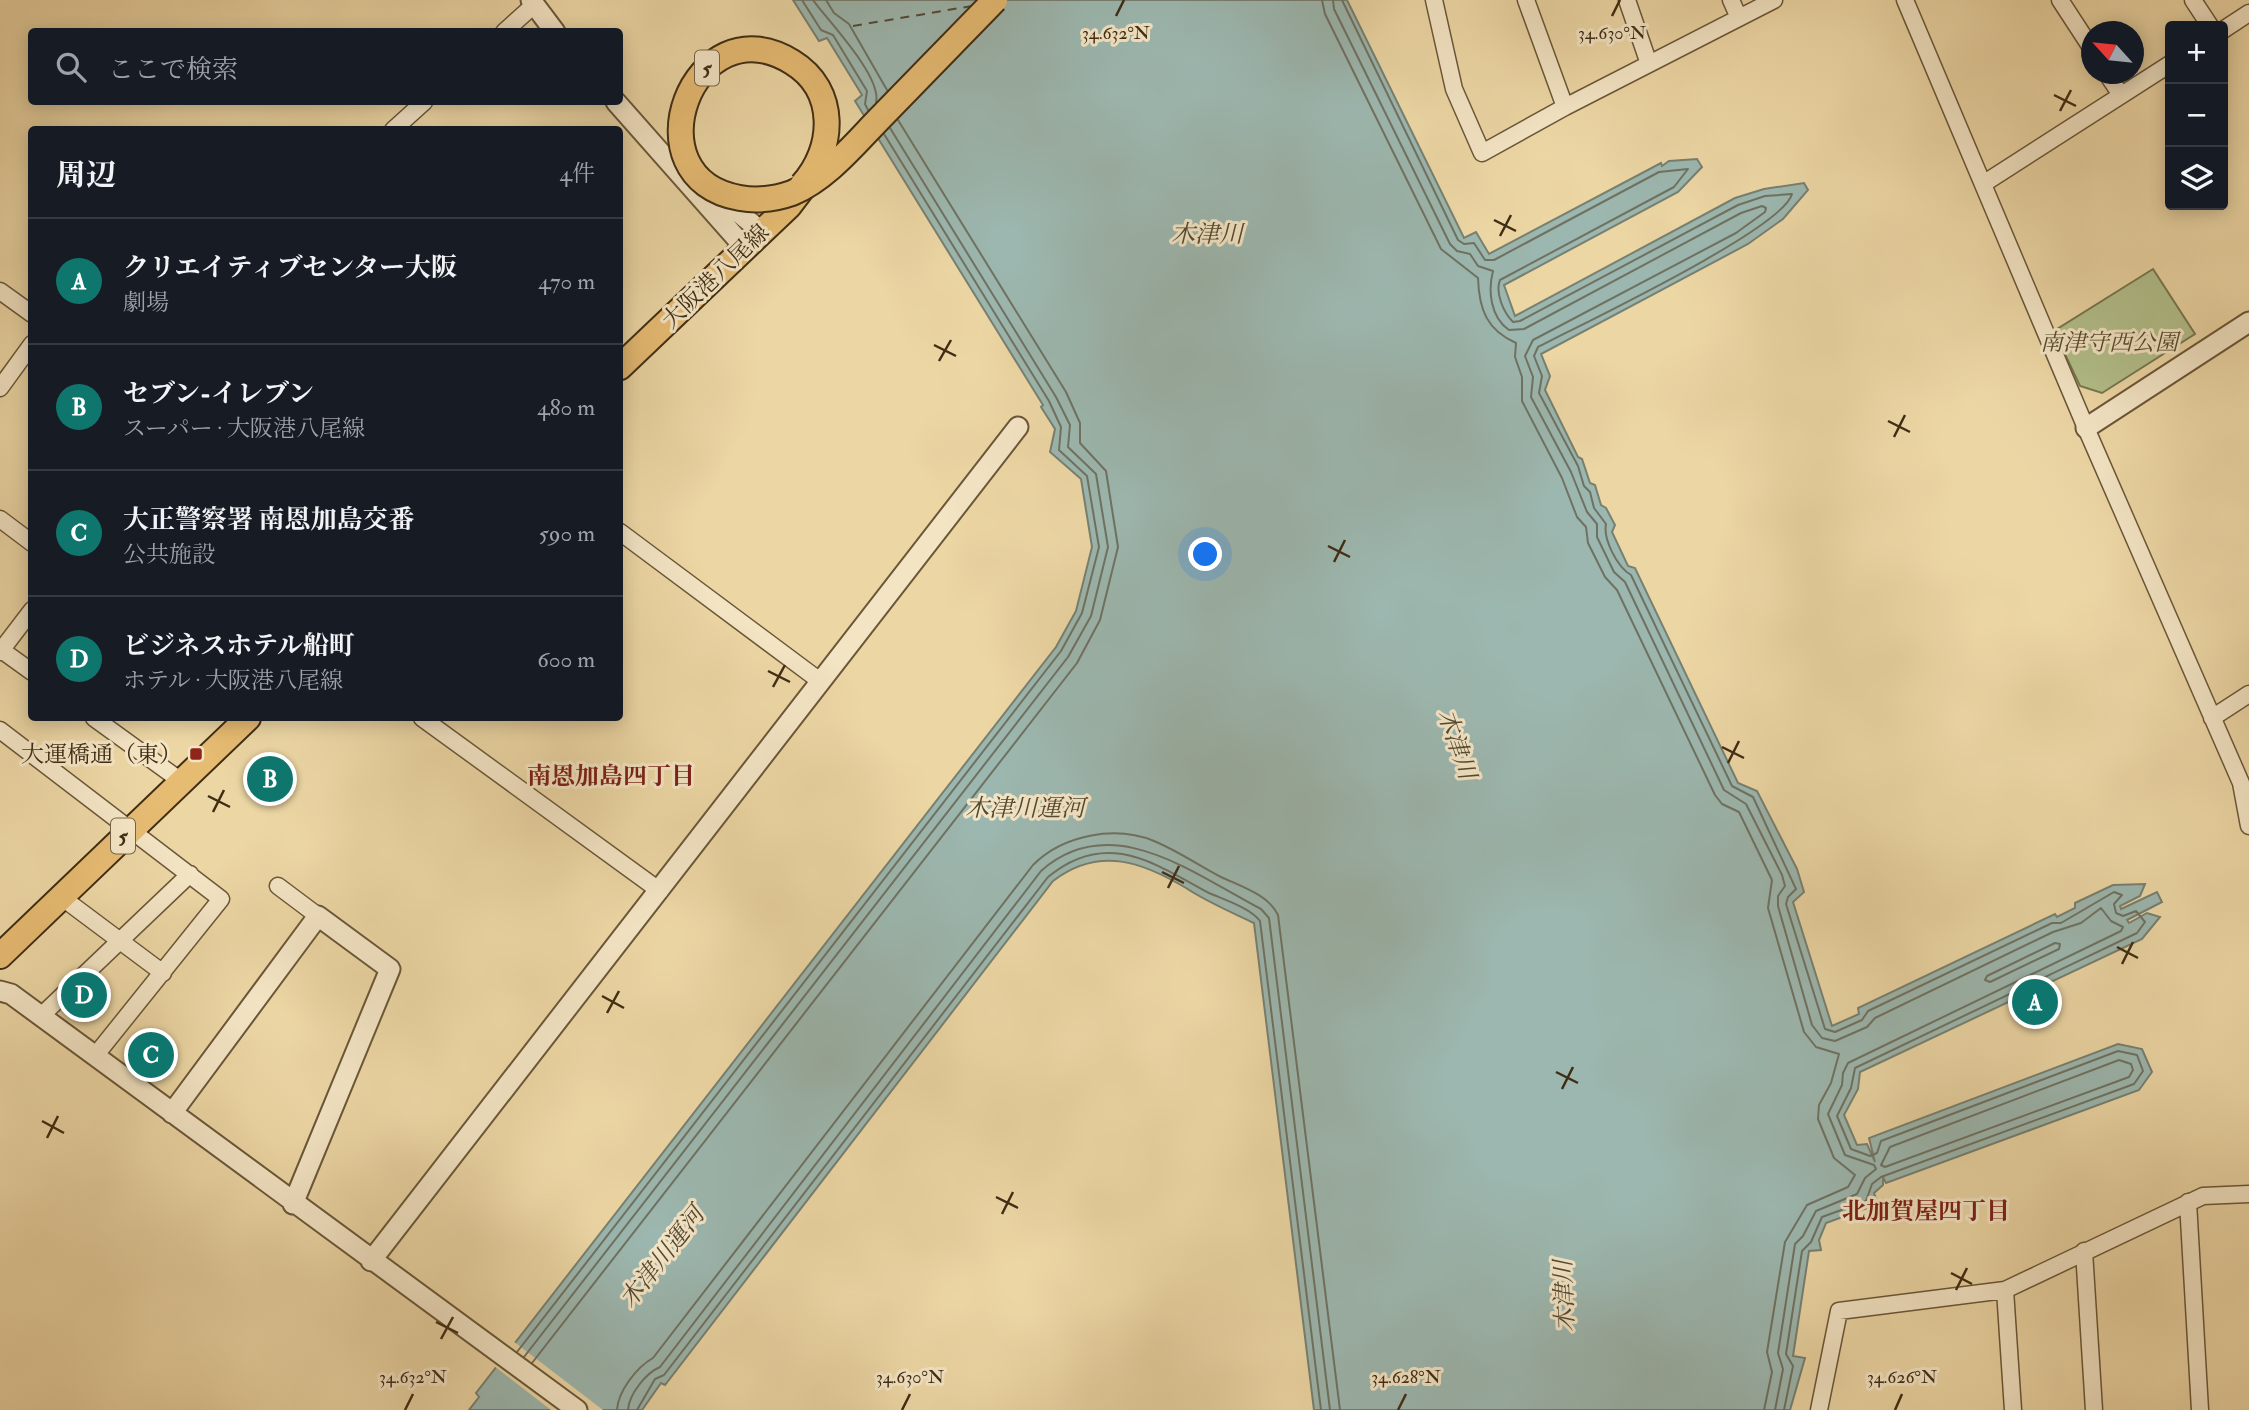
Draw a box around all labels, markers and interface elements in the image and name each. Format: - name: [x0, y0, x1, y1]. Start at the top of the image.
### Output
- north arrow: [2081, 21, 2144, 84]
- map controls: [2165, 21, 2228, 210]
- button: +: [2165, 21, 2228, 84]
- text: 34.632°N: [1082, 22, 1150, 45]
- text: 34.630°N: [1578, 22, 1646, 45]
- search box: [28, 28, 623, 105]
- icon: search: [52, 48, 90, 86]
- road number: 5: [695, 50, 719, 86]
- text: ここで検索: [108, 54, 238, 86]
- button: −: [2165, 84, 2228, 147]
- button: layers: [2165, 147, 2228, 210]
- text: 周辺: [56, 157, 116, 194]
- text: 4件: [560, 159, 595, 188]
- street label: 大阪港八尾線: [656, 218, 775, 335]
- water label: 木津川: [1171, 219, 1246, 250]
- text: クリエイティブセンター大阪: [123, 252, 457, 284]
- text: A: [72, 267, 86, 296]
- text: 470 m: [538, 267, 595, 296]
- text: 劇場: [123, 288, 169, 317]
- park label: 南津守西公園: [2040, 328, 2182, 357]
- text: セブン-イレブン: [123, 378, 314, 410]
- text: B: [71, 393, 87, 422]
- text: 480 m: [537, 393, 595, 422]
- text: スーパー · 大阪港八尾線: [123, 414, 365, 443]
- text: 大正警察署 南恩加島交番: [123, 504, 414, 536]
- text: C: [71, 519, 87, 548]
- text: 590 m: [539, 519, 595, 548]
- your location: [1188, 537, 1222, 571]
- text: 公共施設: [123, 540, 215, 569]
- text: ビジネスホテル船町: [123, 630, 355, 662]
- text: D: [70, 645, 88, 674]
- text: 600 m: [537, 645, 595, 674]
- text: ホテル · 大阪港八尾線: [123, 666, 343, 695]
- water label: 木津川: [1430, 705, 1484, 786]
- place label: 大運橋通（東）: [21, 740, 182, 769]
- marker: 大運橋通（東）: [188, 746, 204, 762]
- pin: B: [247, 753, 293, 805]
- district label: 南恩加島四丁目: [527, 761, 695, 792]
- water label: 木津川運河: [965, 793, 1089, 824]
- road number: 5: [111, 818, 135, 854]
- pin: D: [61, 969, 107, 1021]
- pin: A: [2012, 976, 2058, 1028]
- pin: C: [128, 1029, 174, 1081]
- district label: 北加賀屋四丁目: [1842, 1196, 2010, 1227]
- water label: 木津川運河: [613, 1197, 714, 1314]
- water label: 木津川: [1548, 1256, 1581, 1333]
- text: 34.632°N: [379, 1366, 447, 1389]
- text: 34.630°N: [876, 1366, 944, 1389]
- text: 34.628°N: [1371, 1366, 1441, 1389]
- text: 34.626°N: [1867, 1366, 1937, 1389]

